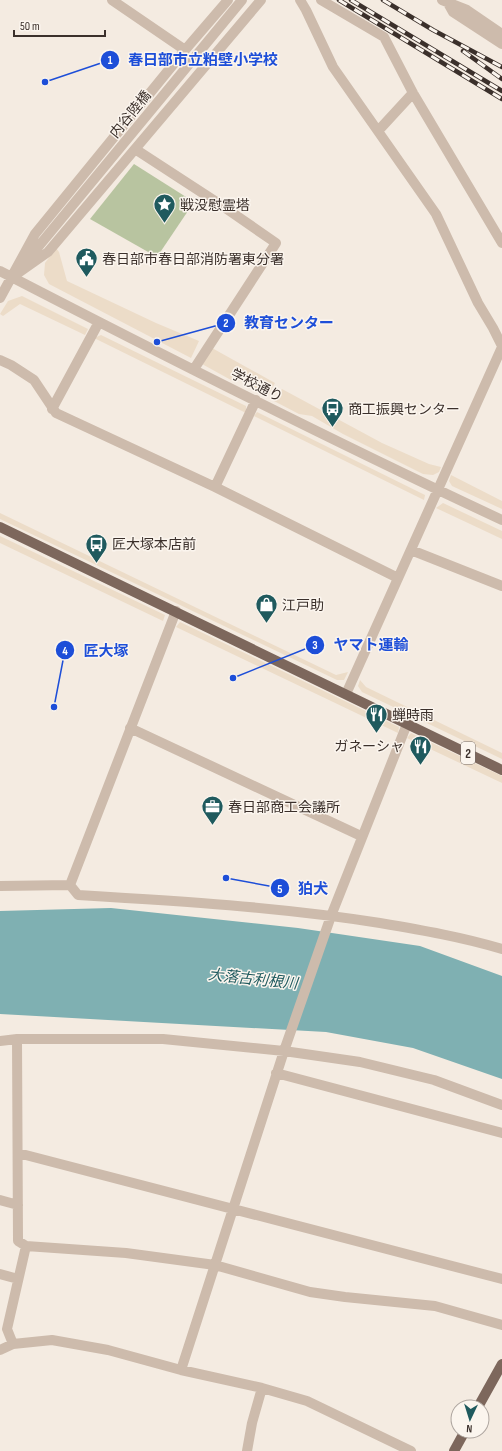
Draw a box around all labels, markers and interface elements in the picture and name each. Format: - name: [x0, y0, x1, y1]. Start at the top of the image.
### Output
- scale bar: [14, 12, 105, 38]
- text: 50 m: [20, 19, 40, 34]
- callout: 春日部市立粕壁小学校: [100, 46, 286, 73]
- text: 春日部市立粕壁小学校: [128, 51, 278, 70]
- text: 1: [108, 53, 113, 68]
- street label: 内谷陸橋: [106, 87, 155, 141]
- place icon: 戦没慰霊塔: [152, 192, 178, 225]
- place label: 戦没慰霊塔: [180, 197, 250, 214]
- public building icon: 春日部市春日部消防署東分署: [73, 246, 99, 279]
- place label: 春日部市春日部消防署東分署: [102, 251, 284, 268]
- callout: 教育センター: [216, 310, 342, 337]
- text: 教育センター: [244, 314, 334, 333]
- text: 2: [223, 316, 229, 331]
- street label: 学校通り: [228, 365, 286, 406]
- bus stop icon: 商工振興センター: [319, 396, 345, 429]
- place label: 商工振興センター: [348, 401, 460, 418]
- bus stop icon: 匠大塚本店前: [84, 531, 110, 564]
- place label: 匠大塚本店前: [112, 536, 196, 553]
- shop icon: 江戸助: [253, 592, 279, 625]
- place label: 江戸助: [282, 597, 324, 614]
- callout: ヤマト運輸: [305, 631, 416, 658]
- text: ヤマト運輸: [333, 636, 409, 655]
- callout: 匠大塚: [55, 637, 136, 664]
- text: 3: [312, 638, 318, 653]
- text: 匠大塚: [83, 642, 129, 661]
- text: 4: [62, 644, 68, 659]
- restaurant icon: 蝉時雨: [363, 702, 389, 735]
- place label: 蝉時雨: [392, 707, 434, 724]
- restaurant icon: ガネーシャ: [407, 733, 433, 766]
- place label: ガネーシャ: [334, 738, 404, 755]
- road number: 2: [461, 742, 475, 764]
- office icon: 春日部商工会議所: [200, 794, 226, 827]
- place label: 春日部商工会議所: [228, 799, 340, 816]
- callout: 狛犬: [270, 875, 336, 902]
- text: 狛犬: [298, 880, 328, 899]
- text: 5: [277, 882, 283, 897]
- water label: 大落古利根川: [207, 965, 301, 994]
- north arrow: [450, 1399, 490, 1439]
- text: N: [466, 1422, 473, 1435]

